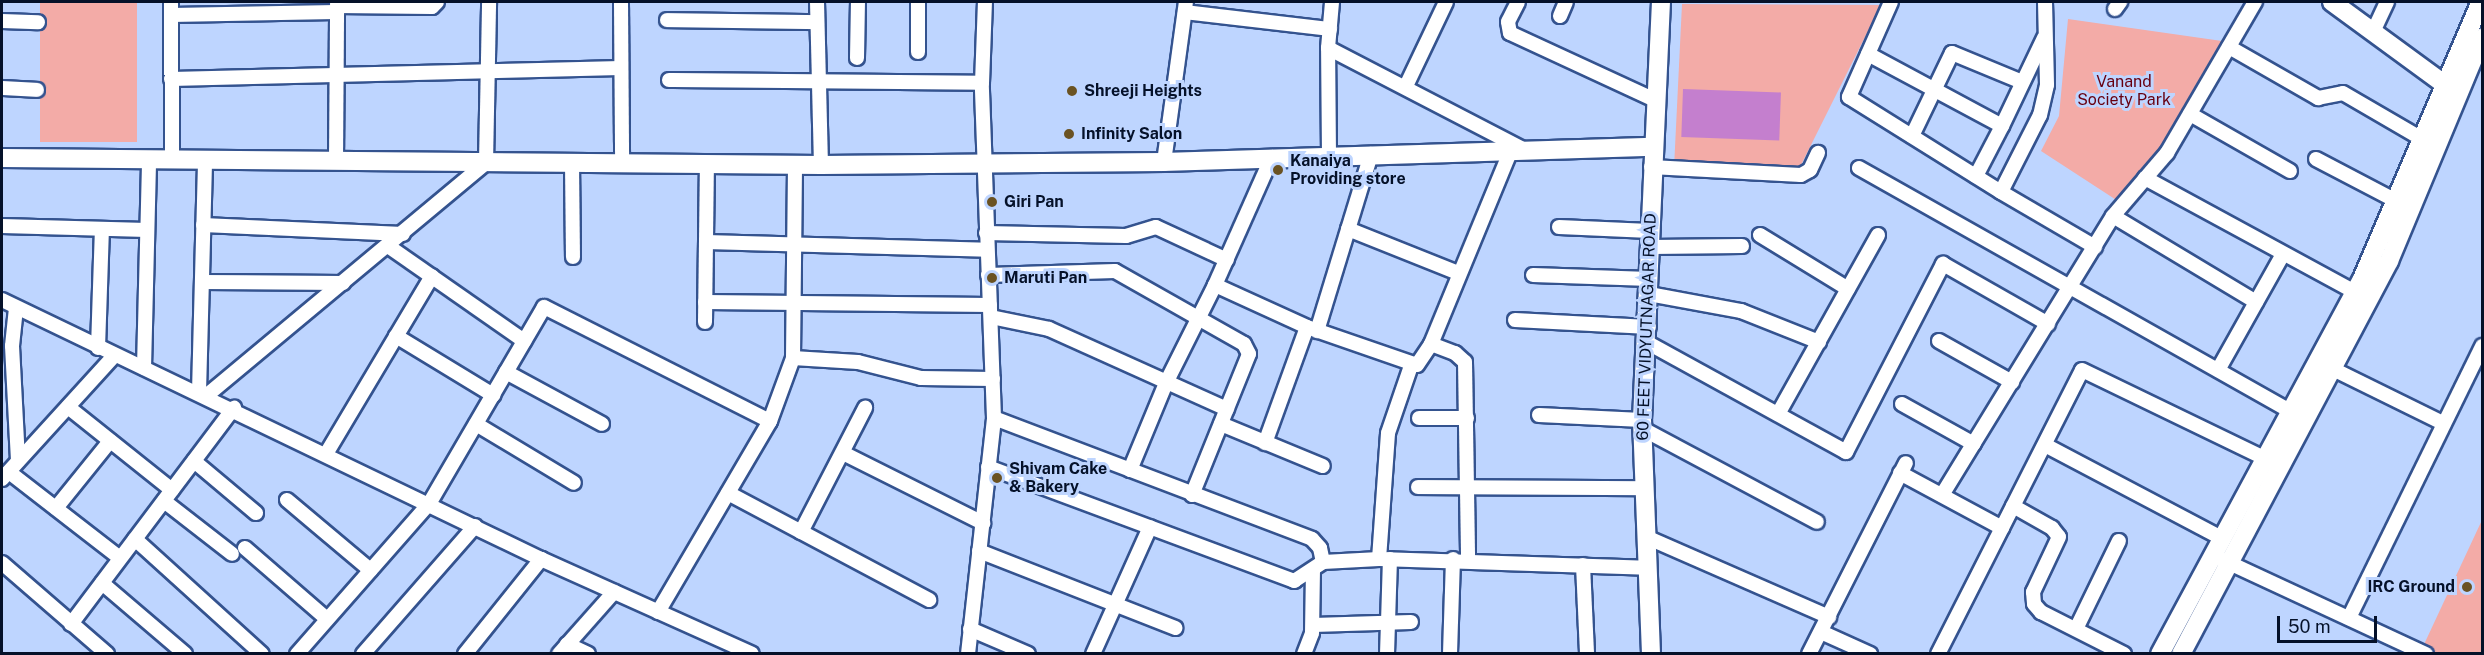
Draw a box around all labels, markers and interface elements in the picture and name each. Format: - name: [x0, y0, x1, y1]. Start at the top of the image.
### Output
- park label: Vanand Society Park: [2077, 72, 2171, 110]
- place label: Shreeji Heights: [1084, 81, 1202, 101]
- marker: Shreeji Heights: [1065, 84, 1079, 98]
- place label: Infinity Salon: [1081, 124, 1182, 144]
- marker: Infinity Salon: [1062, 127, 1076, 141]
- place label: Kanaiya Providing store: [1290, 151, 1406, 189]
- marker: Kanaiya Providing store: [1271, 163, 1285, 177]
- place label: Giri Pan: [1004, 192, 1064, 212]
- marker: Giri Pan: [985, 195, 999, 209]
- street label: 60 FEET VIDYUTNAGAR ROAD: [1633, 213, 1661, 441]
- place label: Maruti Pan: [1004, 268, 1087, 288]
- marker: Maruti Pan: [985, 271, 999, 285]
- place label: Shivam Cake & Bakery: [1009, 459, 1107, 497]
- marker: Shivam Cake & Bakery: [990, 471, 1004, 485]
- place label: IRC Ground: [2367, 577, 2455, 597]
- marker: IRC Ground: [2460, 580, 2474, 594]
- scale bar: [2280, 604, 2380, 642]
- text: 50 m: [2288, 616, 2331, 637]

